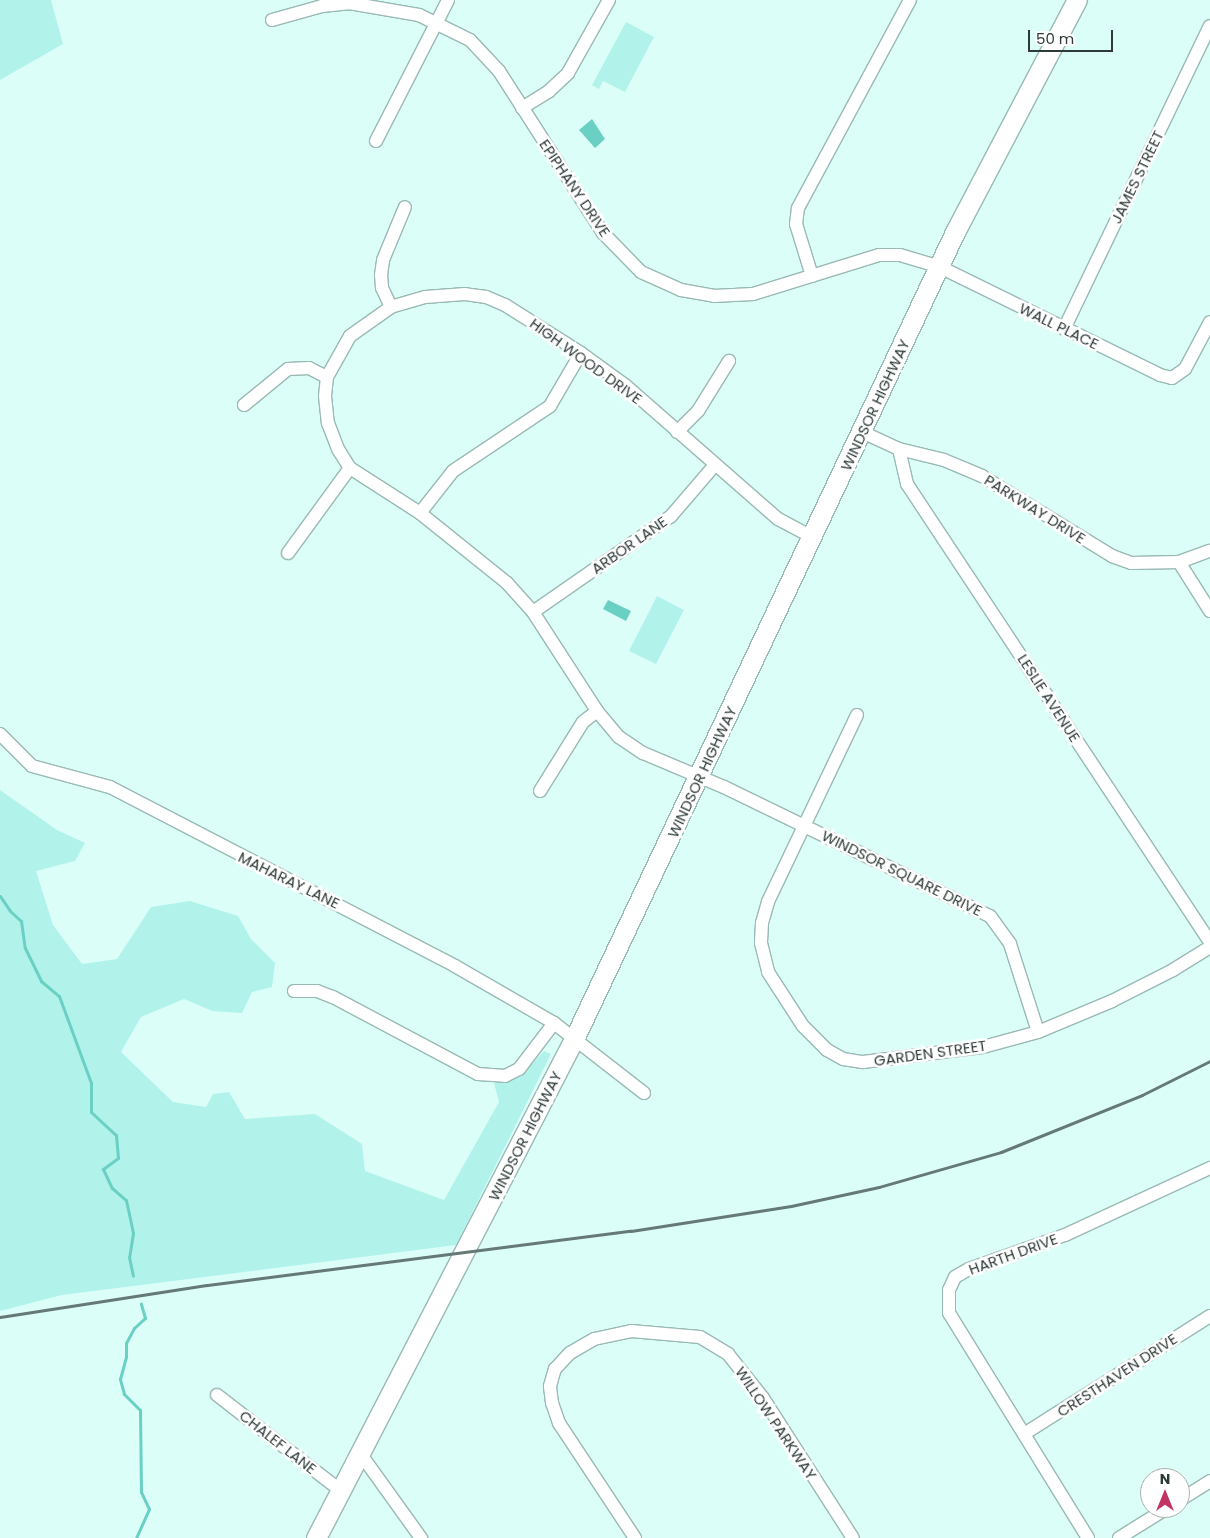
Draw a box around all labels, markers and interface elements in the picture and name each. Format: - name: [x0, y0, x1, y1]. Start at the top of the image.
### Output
- scale bar: [1030, 20, 1115, 52]
- text: 50 m: [1036, 28, 1074, 49]
- street label: JAMES STREET: [1107, 128, 1167, 226]
- street label: EPIPHANY DRIVE: [536, 136, 614, 240]
- street label: WALL PLACE: [1016, 299, 1102, 353]
- street label: HIGH WOOD DRIVE: [526, 314, 646, 408]
- street label: WINDSOR HIGHWAY: [837, 336, 913, 474]
- street label: PARKWAY DRIVE: [981, 471, 1089, 547]
- street label: ARBOR LANE: [588, 512, 670, 578]
- street label: LESLIE AVENUE: [1014, 651, 1084, 745]
- street label: WINDSOR HIGHWAY: [664, 703, 740, 841]
- street label: WINDSOR SQUARE DRIVE: [819, 826, 985, 920]
- street label: MAHARAY LANE: [235, 848, 343, 912]
- street label: GARDEN STREET: [873, 1036, 987, 1070]
- street label: WINDSOR HIGHWAY: [485, 1068, 565, 1204]
- street label: HARTH DRIVE: [966, 1230, 1060, 1278]
- street label: CRESTHAVEN DRIVE: [1054, 1329, 1180, 1421]
- street label: WILLOW PARKWAY: [732, 1363, 820, 1483]
- street label: CHALEF LANE: [236, 1406, 320, 1478]
- north arrow: [1140, 1468, 1190, 1518]
- text: N: [1160, 1469, 1170, 1489]

